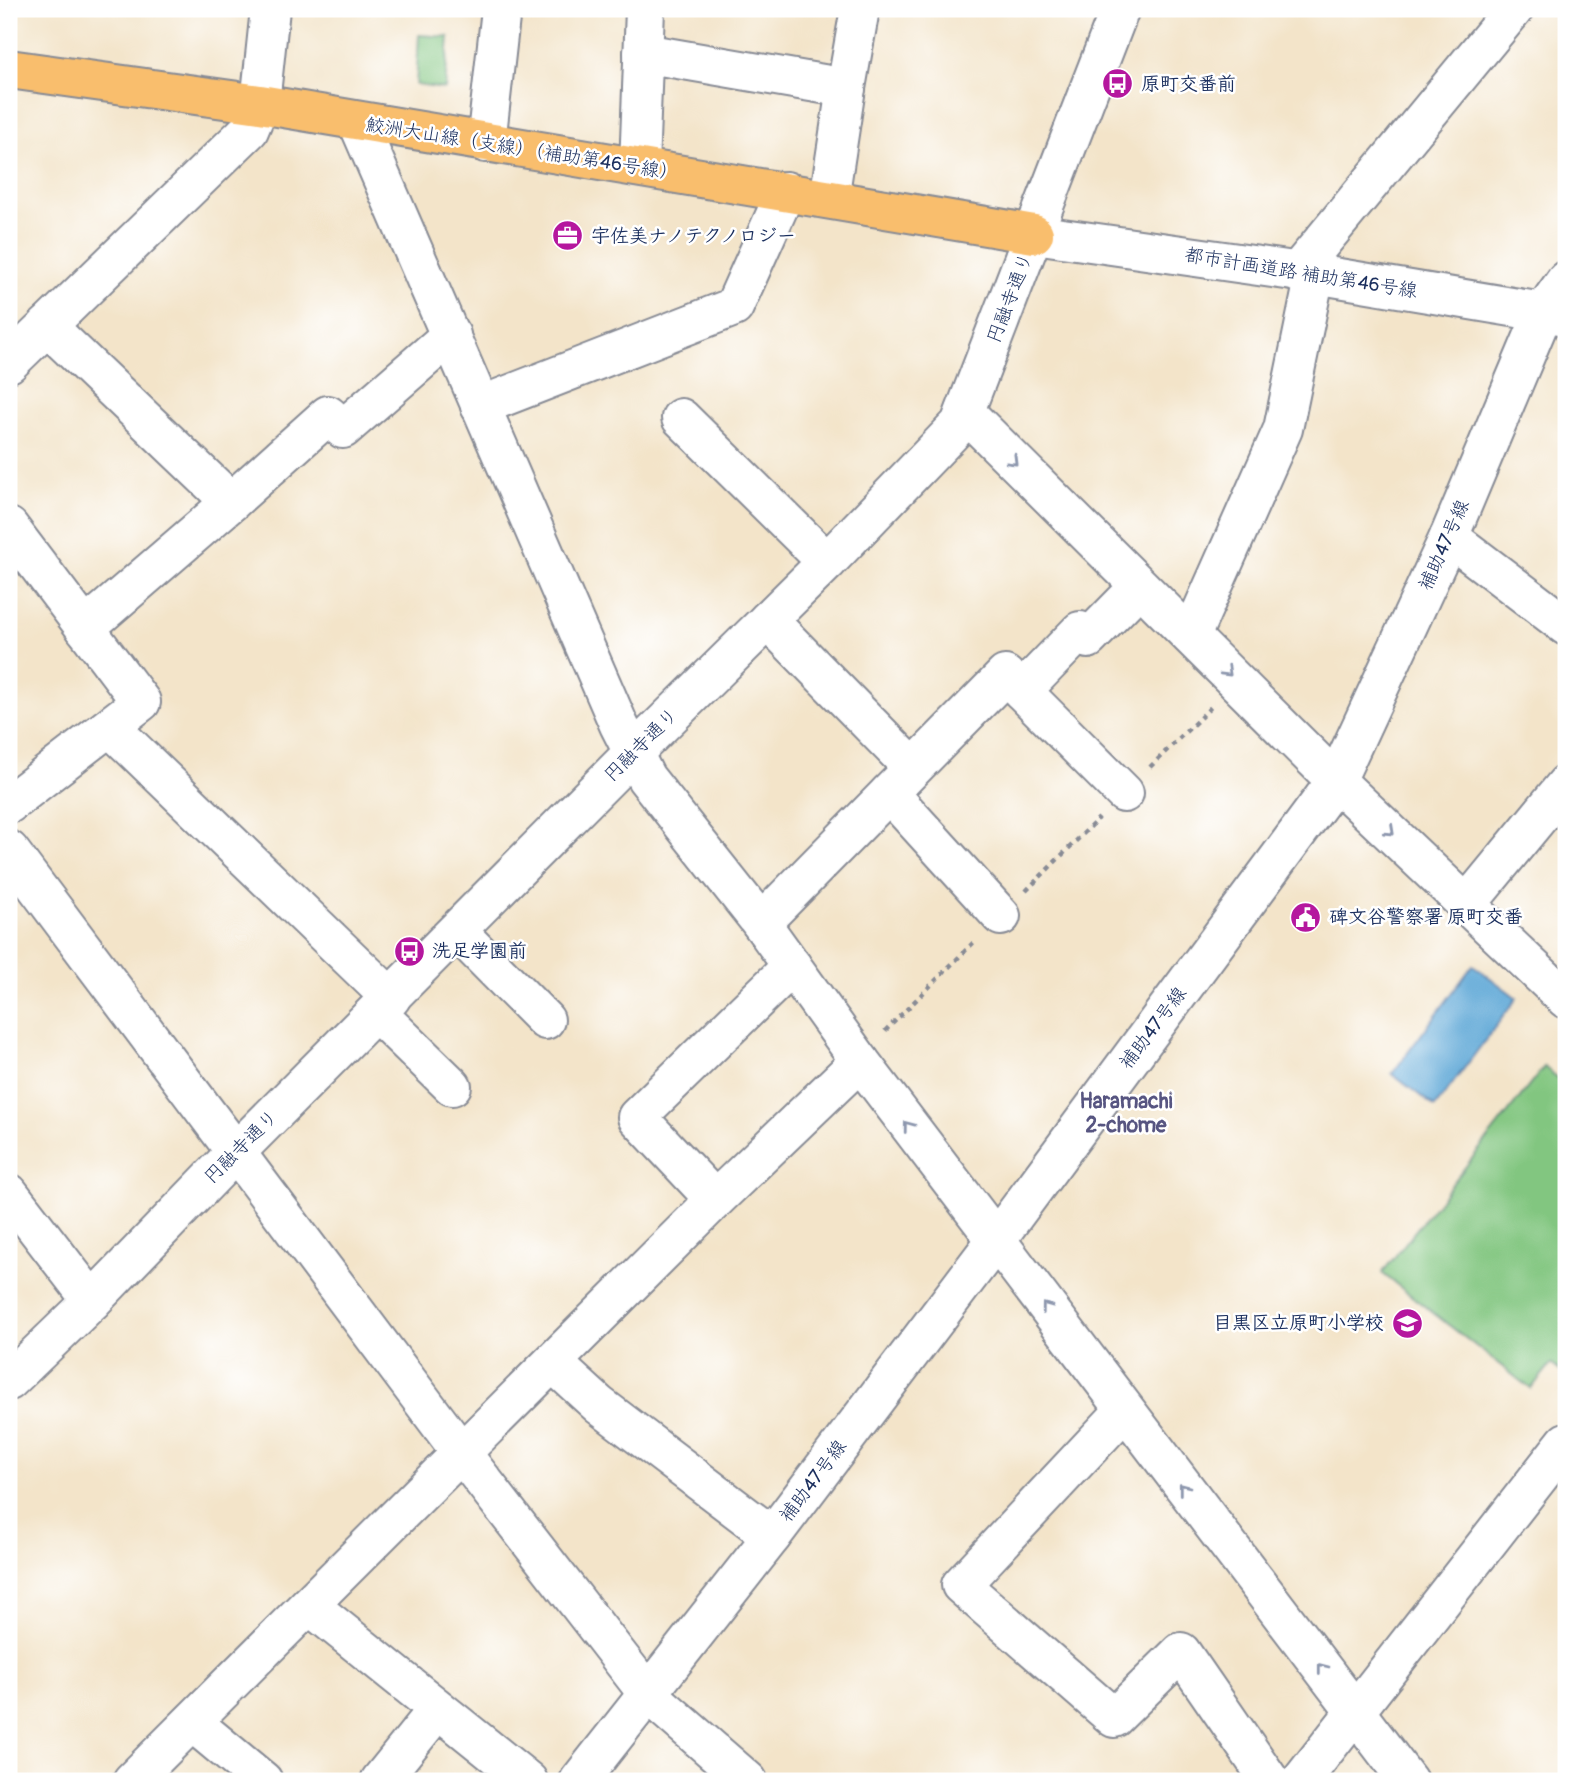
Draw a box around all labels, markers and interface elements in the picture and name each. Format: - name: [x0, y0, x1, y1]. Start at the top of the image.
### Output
- bus stop icon: 原町交番前: [1101, 67, 1135, 101]
- place label: 原町交番前: [1141, 72, 1236, 96]
- street label: 鮫洲大山線（支線）（補助第46号線）: [364, 112, 680, 186]
- office icon: 宇佐美ナノテクノロジー: [551, 219, 585, 253]
- place label: 宇佐美ナノテクノロジー: [591, 224, 796, 248]
- street label: 都市計画道路 補助第46号線: [1183, 243, 1419, 303]
- street label: 円融寺通り: [982, 249, 1038, 347]
- one-way arrow: [1005, 452, 1018, 465]
- street label: 補助47号線: [1413, 496, 1475, 594]
- one-way arrow: [1219, 664, 1232, 677]
- street label: 円融寺通り: [599, 703, 683, 787]
- one-way arrow: [1382, 823, 1395, 836]
- public building icon: 碑文谷警察署 原町交番: [1289, 900, 1323, 934]
- place label: 碑文谷警察署 原町交番: [1329, 905, 1523, 929]
- bus stop icon: 洗足学園前: [392, 934, 426, 968]
- place label: 洗足学園前: [432, 939, 527, 963]
- street label: 補助47号線: [1114, 982, 1192, 1074]
- district label: Haramachi 2-chome: [1079, 1088, 1173, 1139]
- street label: 円融寺通り: [199, 1105, 283, 1189]
- one-way arrow: [904, 1121, 917, 1133]
- one-way arrow: [1041, 1302, 1054, 1315]
- school or university icon: 目黒区立原町小学校: [1390, 1306, 1424, 1340]
- place label: 目黒区立原町小学校: [1213, 1311, 1384, 1335]
- street label: 補助47号線: [774, 1435, 852, 1527]
- one-way arrow: [1179, 1483, 1192, 1496]
- one-way arrow: [1318, 1664, 1331, 1676]

